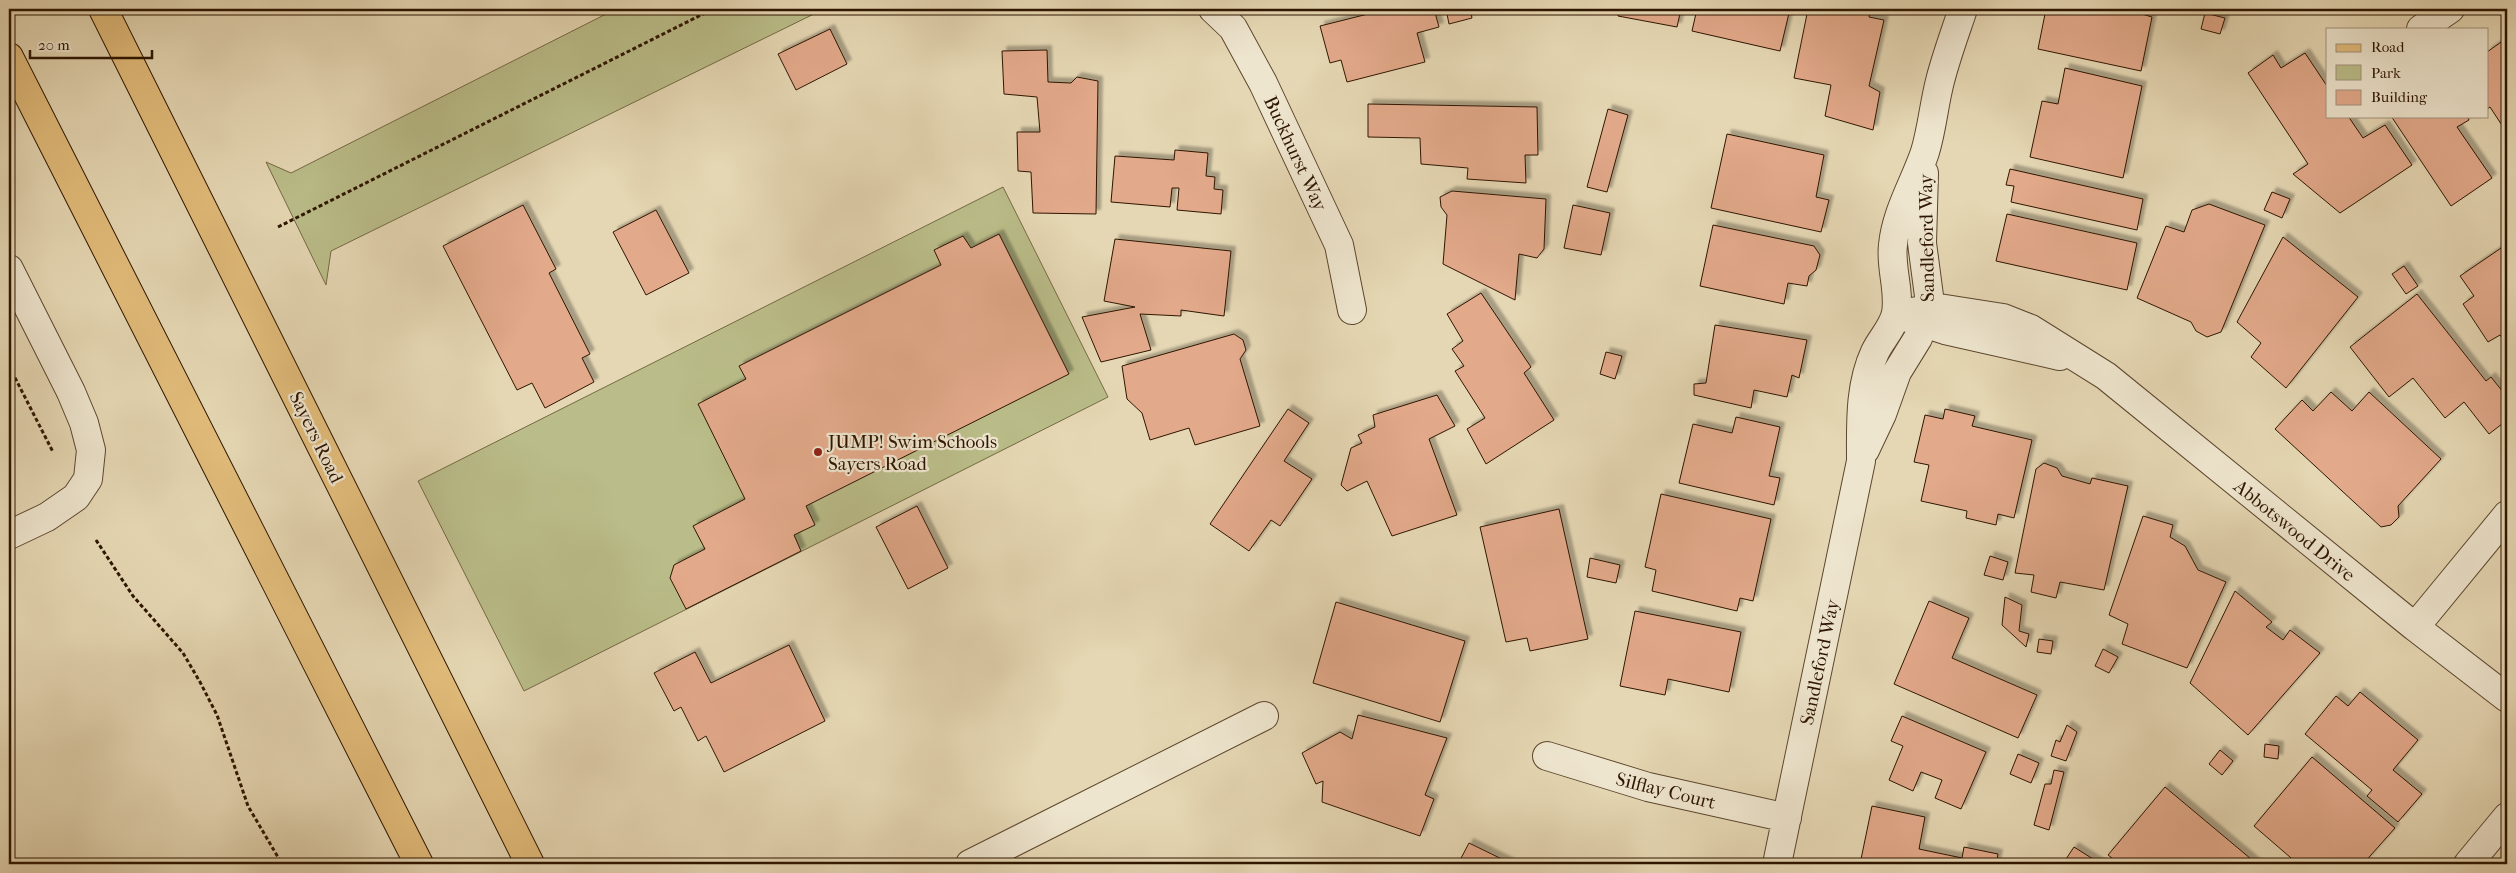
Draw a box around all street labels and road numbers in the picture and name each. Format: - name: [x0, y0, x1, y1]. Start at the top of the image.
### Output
- street label: Buckhurst Way: [1259, 92, 1332, 215]
- street label: Sandleford Way: [1915, 173, 1939, 302]
- street label: Sayers Road: [285, 388, 348, 487]
- street label: Abbotswood Drive: [2229, 475, 2359, 586]
- street label: Sandleford Way: [1796, 596, 1844, 727]
- street label: Silflay Court: [1614, 768, 1718, 814]

